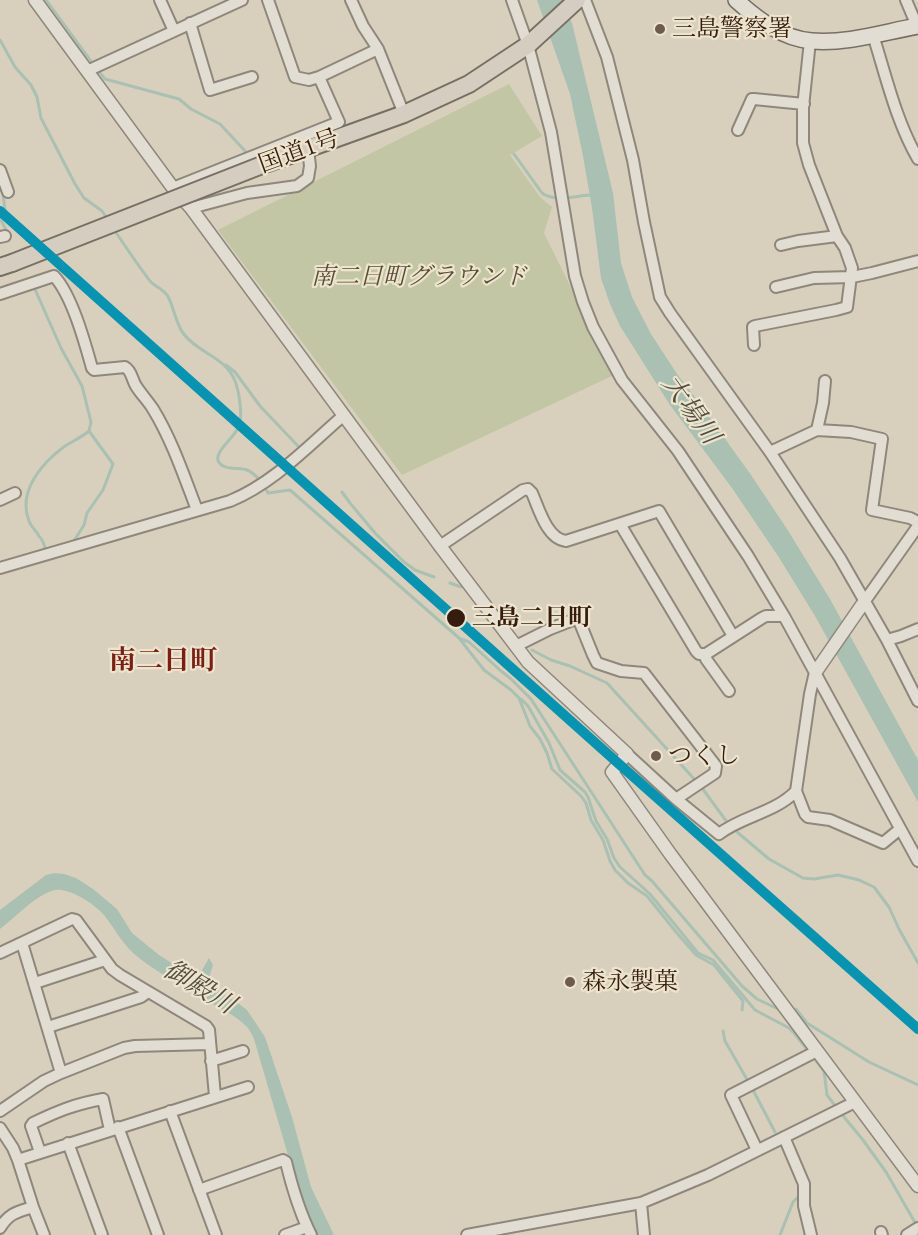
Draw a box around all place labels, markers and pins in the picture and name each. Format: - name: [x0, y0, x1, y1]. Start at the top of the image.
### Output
- place label: 三島警察署: [672, 15, 792, 43]
- marker: 三島警察署: [653, 22, 667, 36]
- place label: 三島二日町: [472, 604, 592, 632]
- marker: 三島二日町: [445, 607, 467, 629]
- place label: つくし: [668, 742, 740, 770]
- marker: つくし: [649, 749, 663, 763]
- place label: 森永製菓: [582, 968, 678, 996]
- marker: 森永製菓: [563, 975, 577, 989]

